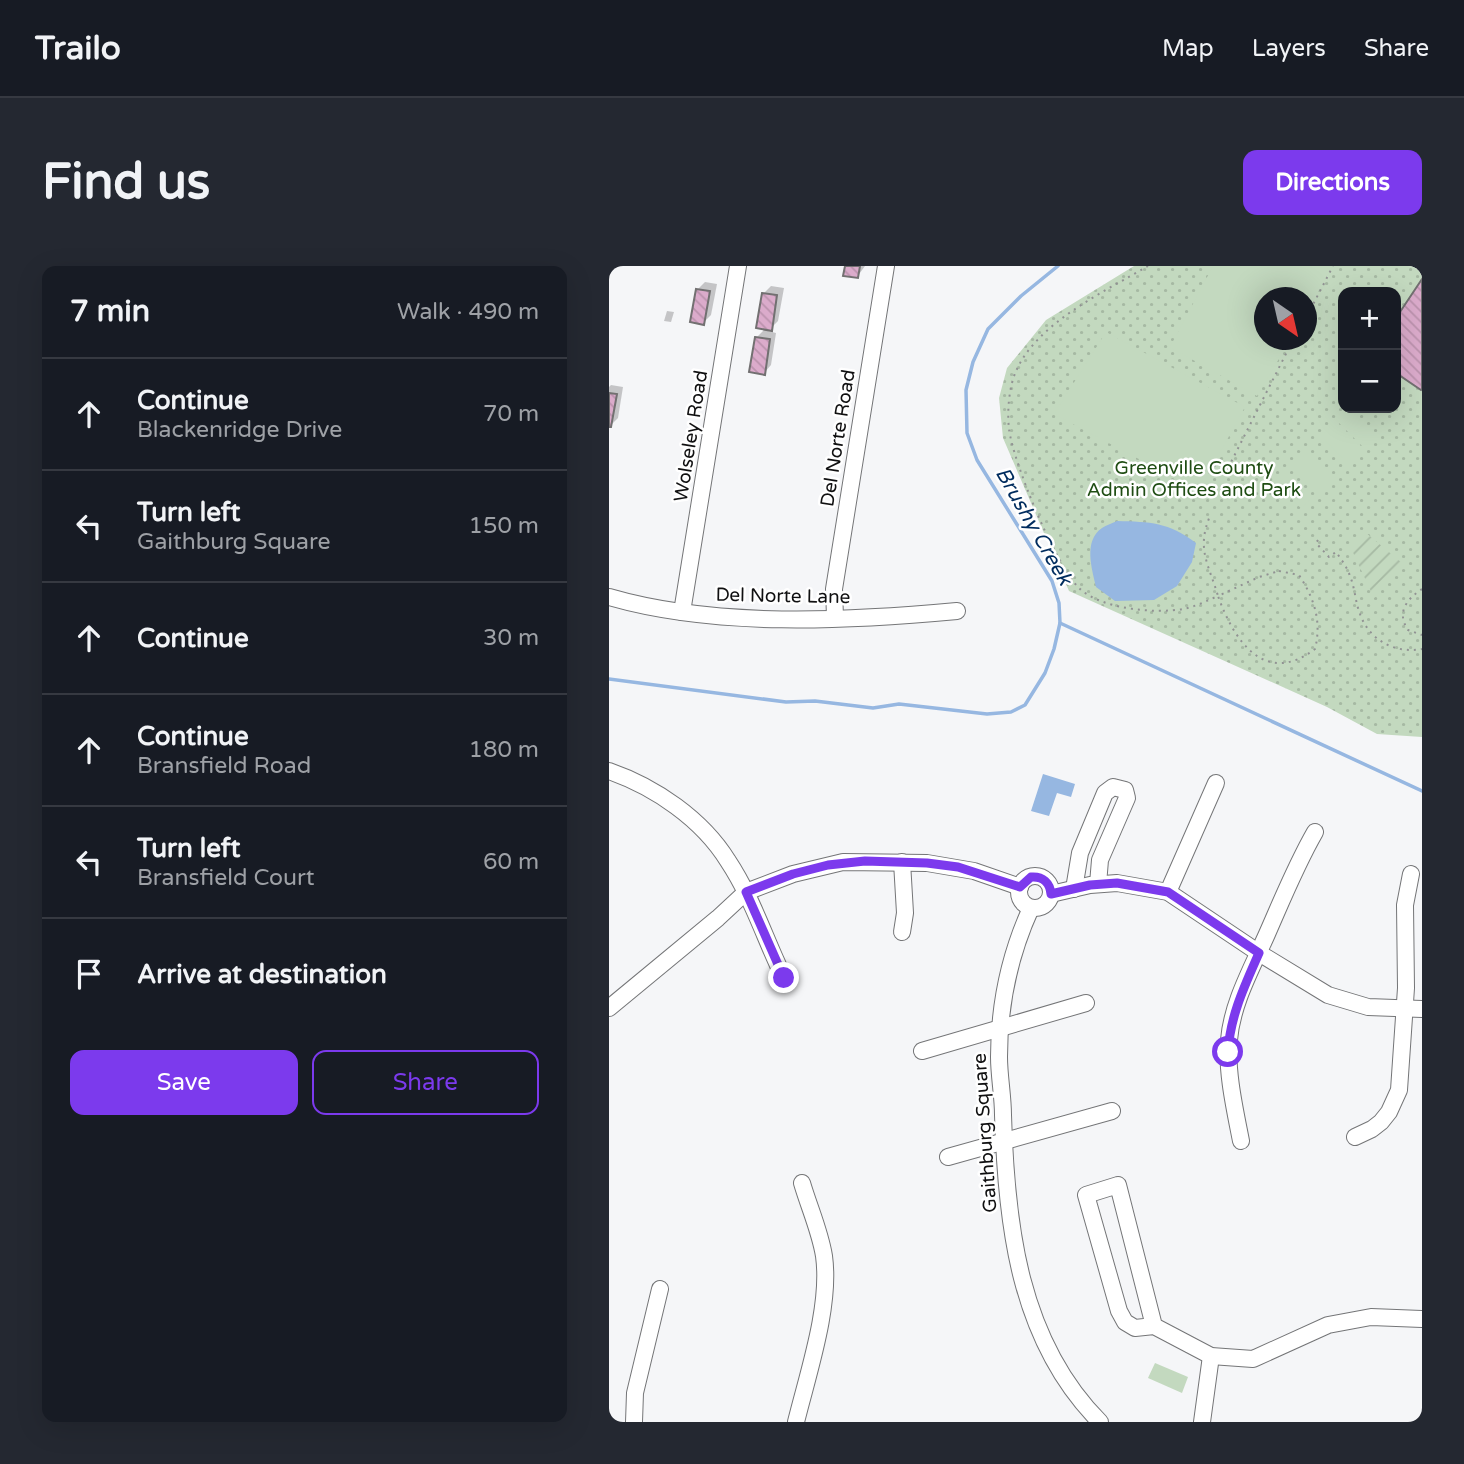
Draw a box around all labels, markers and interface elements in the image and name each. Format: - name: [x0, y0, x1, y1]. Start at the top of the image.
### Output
- text: Trailo: [35, 29, 121, 68]
- text: Map: [1162, 34, 1214, 63]
- text: Layers: [1252, 34, 1326, 63]
- text: Share: [1364, 34, 1429, 63]
- button: Directions: [1243, 150, 1422, 215]
- text: Find us: [42, 153, 210, 212]
- north arrow: [1254, 287, 1317, 350]
- map controls: [1338, 287, 1401, 413]
- button: +: [1338, 287, 1401, 350]
- text: 7 min: [70, 293, 150, 330]
- text: Walk · 490 m: [397, 298, 539, 326]
- button: −: [1338, 350, 1401, 413]
- street label: Del Norte Road: [816, 368, 860, 508]
- street label: Wolseley Road: [670, 369, 712, 503]
- text: Continue: [137, 385, 249, 416]
- icon: ahead: [70, 395, 108, 433]
- text: 70 m: [483, 400, 539, 428]
- text: Blackenridge Drive: [137, 416, 342, 444]
- park label: Greenville County Admin Offices and Park: [1087, 457, 1301, 501]
- water label: Brushy Creek: [990, 463, 1078, 591]
- text: Turn left: [137, 497, 240, 528]
- icon: left: [70, 507, 108, 545]
- text: 150 m: [469, 512, 539, 540]
- text: Gaithburg Square: [137, 528, 330, 556]
- street label: Del Norte Lane: [715, 584, 851, 608]
- icon: ahead: [70, 619, 108, 657]
- text: Continue: [137, 623, 249, 654]
- text: 30 m: [483, 624, 539, 652]
- text: Continue: [137, 721, 249, 752]
- icon: ahead: [70, 731, 108, 769]
- text: 180 m: [469, 736, 539, 764]
- text: Bransfield Road: [137, 752, 311, 780]
- text: Turn left: [137, 833, 240, 864]
- icon: left: [70, 843, 108, 881]
- text: 60 m: [483, 848, 539, 876]
- text: Bransfield Court: [137, 864, 315, 892]
- icon: arrive: [70, 955, 108, 993]
- text: Arrive at destination: [137, 959, 387, 990]
- route end: [768, 962, 799, 993]
- route start: [1212, 1036, 1243, 1067]
- button: Save: [70, 1050, 298, 1115]
- button: Share: [312, 1050, 539, 1115]
- street label: Gaithburg Square: [968, 1052, 1002, 1213]

